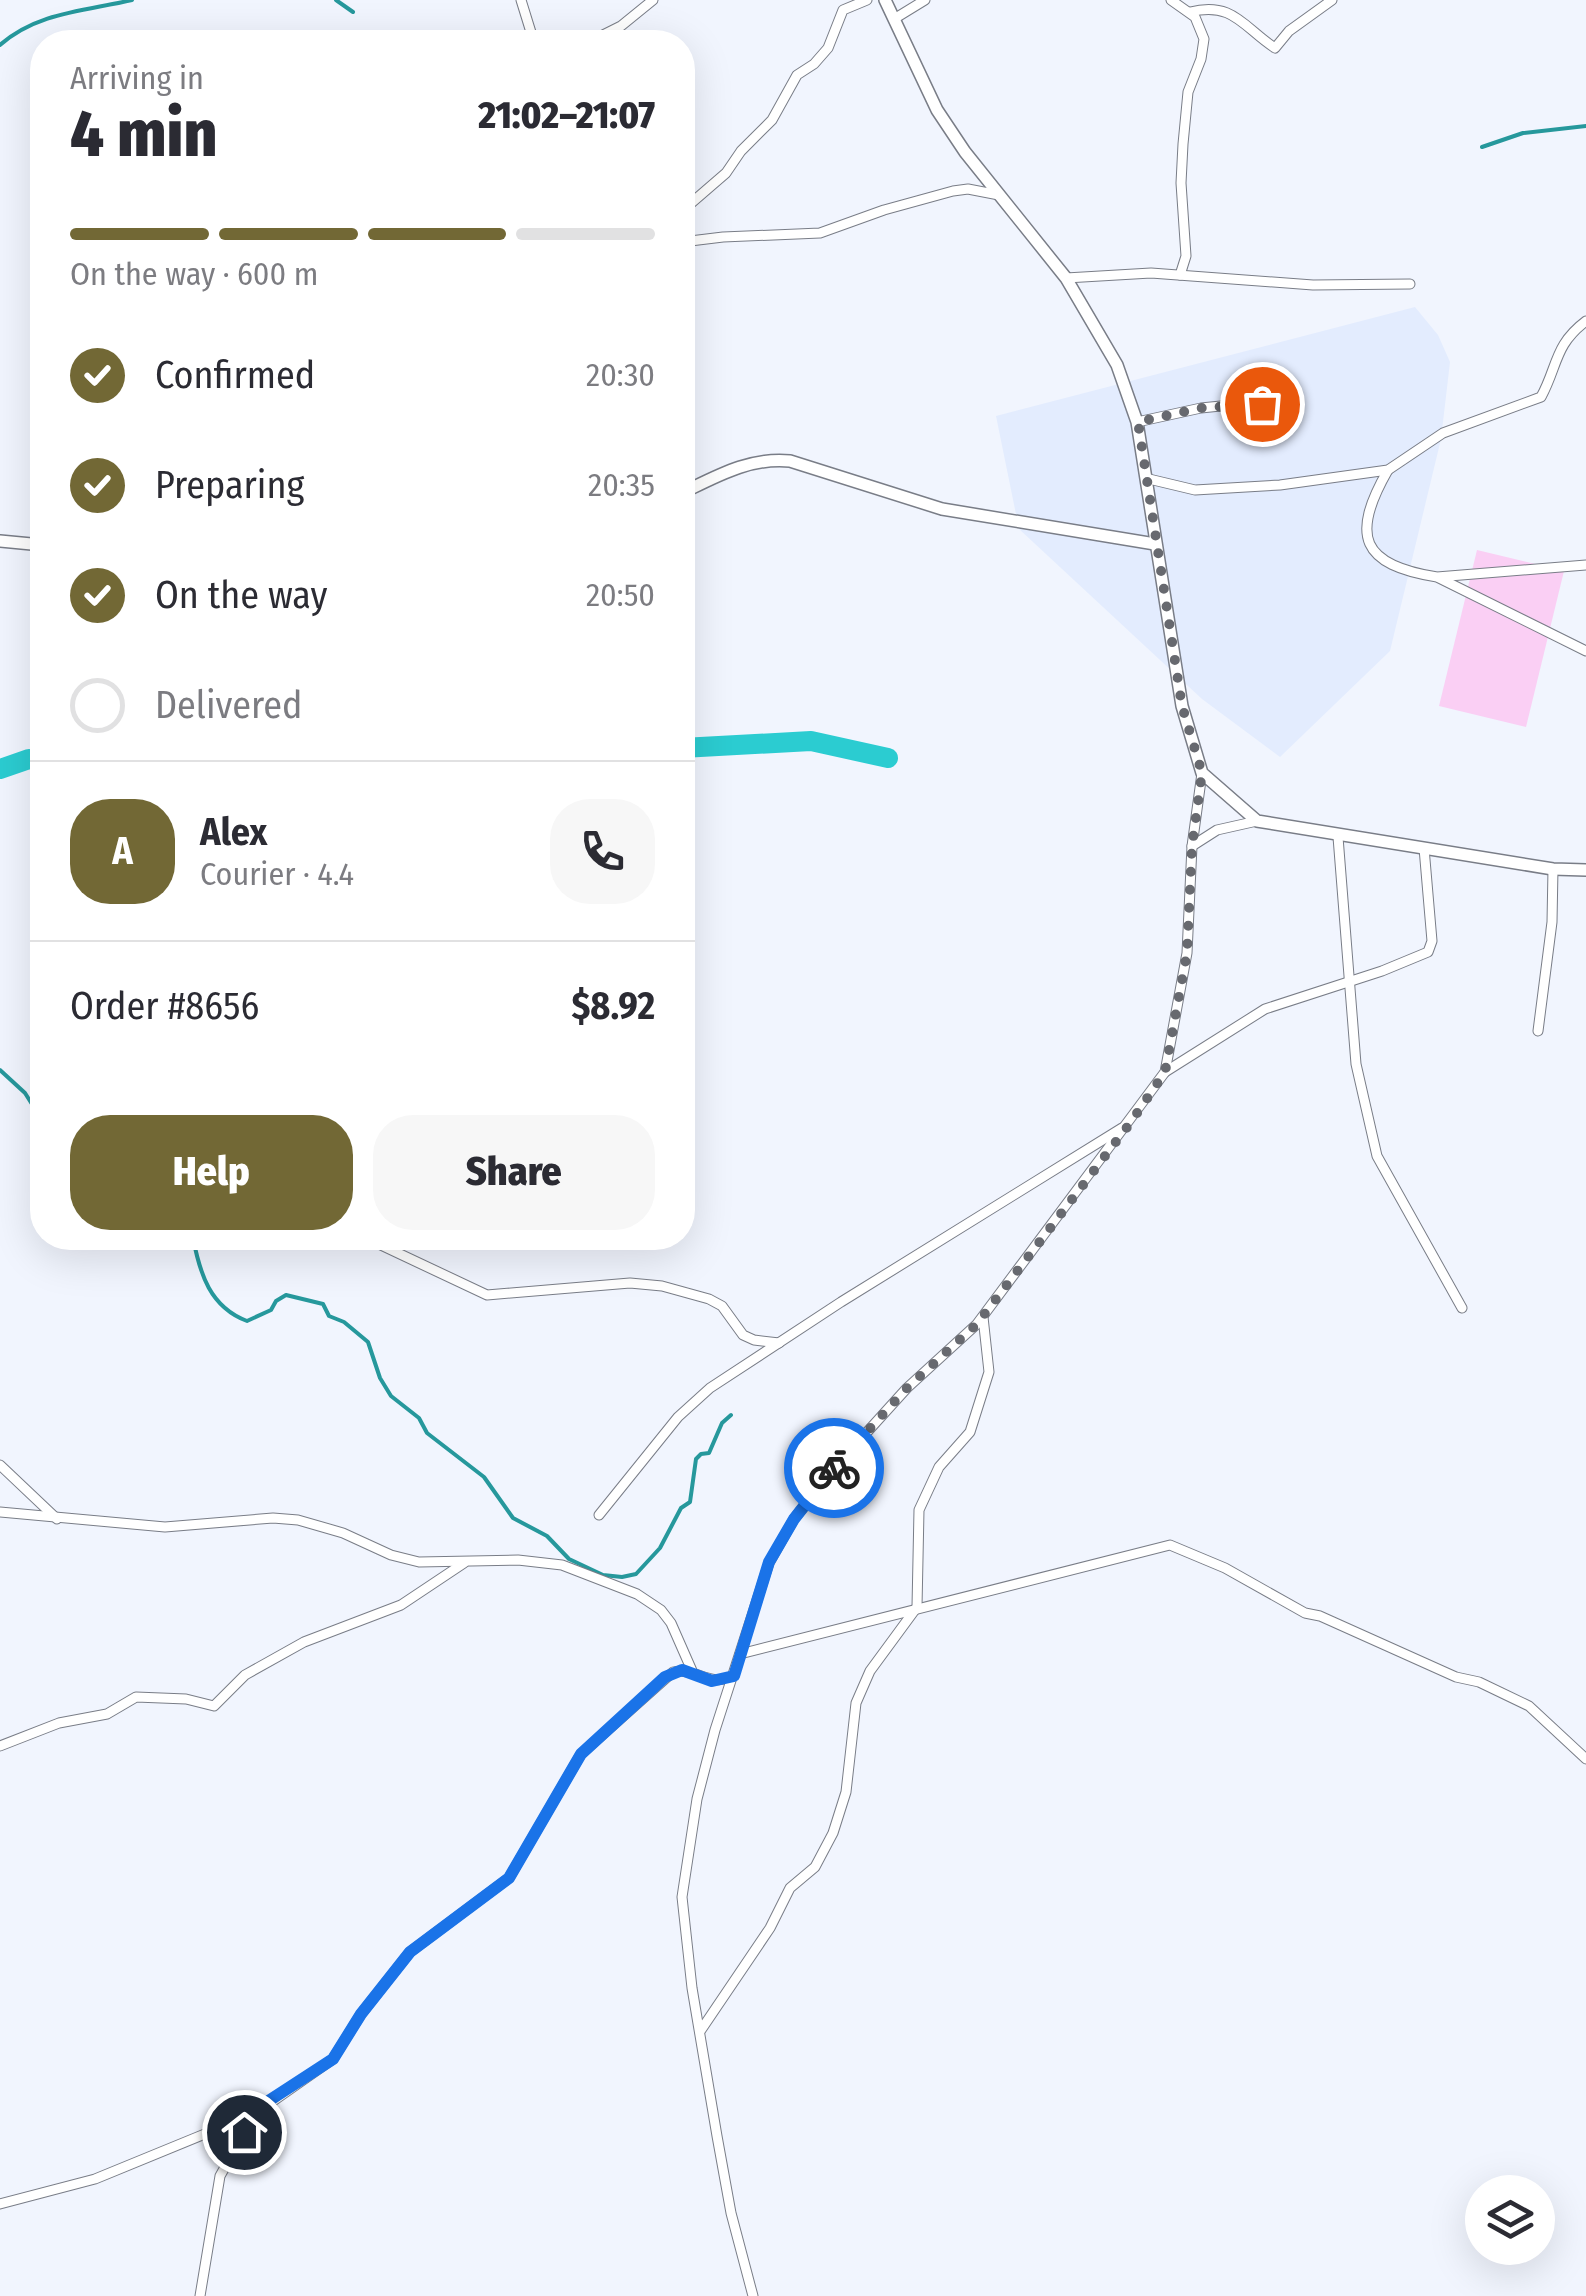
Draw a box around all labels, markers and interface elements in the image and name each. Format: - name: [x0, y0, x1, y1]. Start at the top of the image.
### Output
- text: Arriving in: [70, 59, 204, 97]
- text: 21:02–21:07: [478, 92, 655, 138]
- text: 4 min: [70, 95, 217, 173]
- text: On the way · 600 m: [70, 255, 318, 293]
- icon: check: [70, 348, 125, 403]
- text: Confirmed: [155, 352, 315, 398]
- text: 20:30: [586, 356, 655, 394]
- pin: [1220, 362, 1305, 447]
- icon: bag: [1235, 377, 1290, 432]
- icon: check: [70, 458, 125, 513]
- text: Preparing: [155, 462, 304, 508]
- text: 20:35: [588, 466, 655, 504]
- icon: check: [70, 568, 125, 623]
- text: On the way: [155, 572, 327, 618]
- text: 20:50: [586, 576, 655, 614]
- text: Delivered: [155, 682, 302, 728]
- button: phone: [550, 799, 655, 904]
- text: Alex: [200, 809, 267, 855]
- text: A: [112, 828, 133, 874]
- text: Courier · 4.4: [200, 855, 354, 893]
- text: Order #8656: [70, 983, 259, 1029]
- text: $8.92: [571, 983, 655, 1029]
- button: Help: [70, 1115, 353, 1230]
- button: Share: [373, 1115, 655, 1230]
- courier: [784, 1418, 884, 1518]
- icon: bike: [807, 1441, 862, 1496]
- pin: [202, 2090, 287, 2175]
- icon: home: [217, 2105, 272, 2160]
- map controls: [1465, 2175, 1555, 2265]
- button: layers: [1465, 2175, 1555, 2265]

